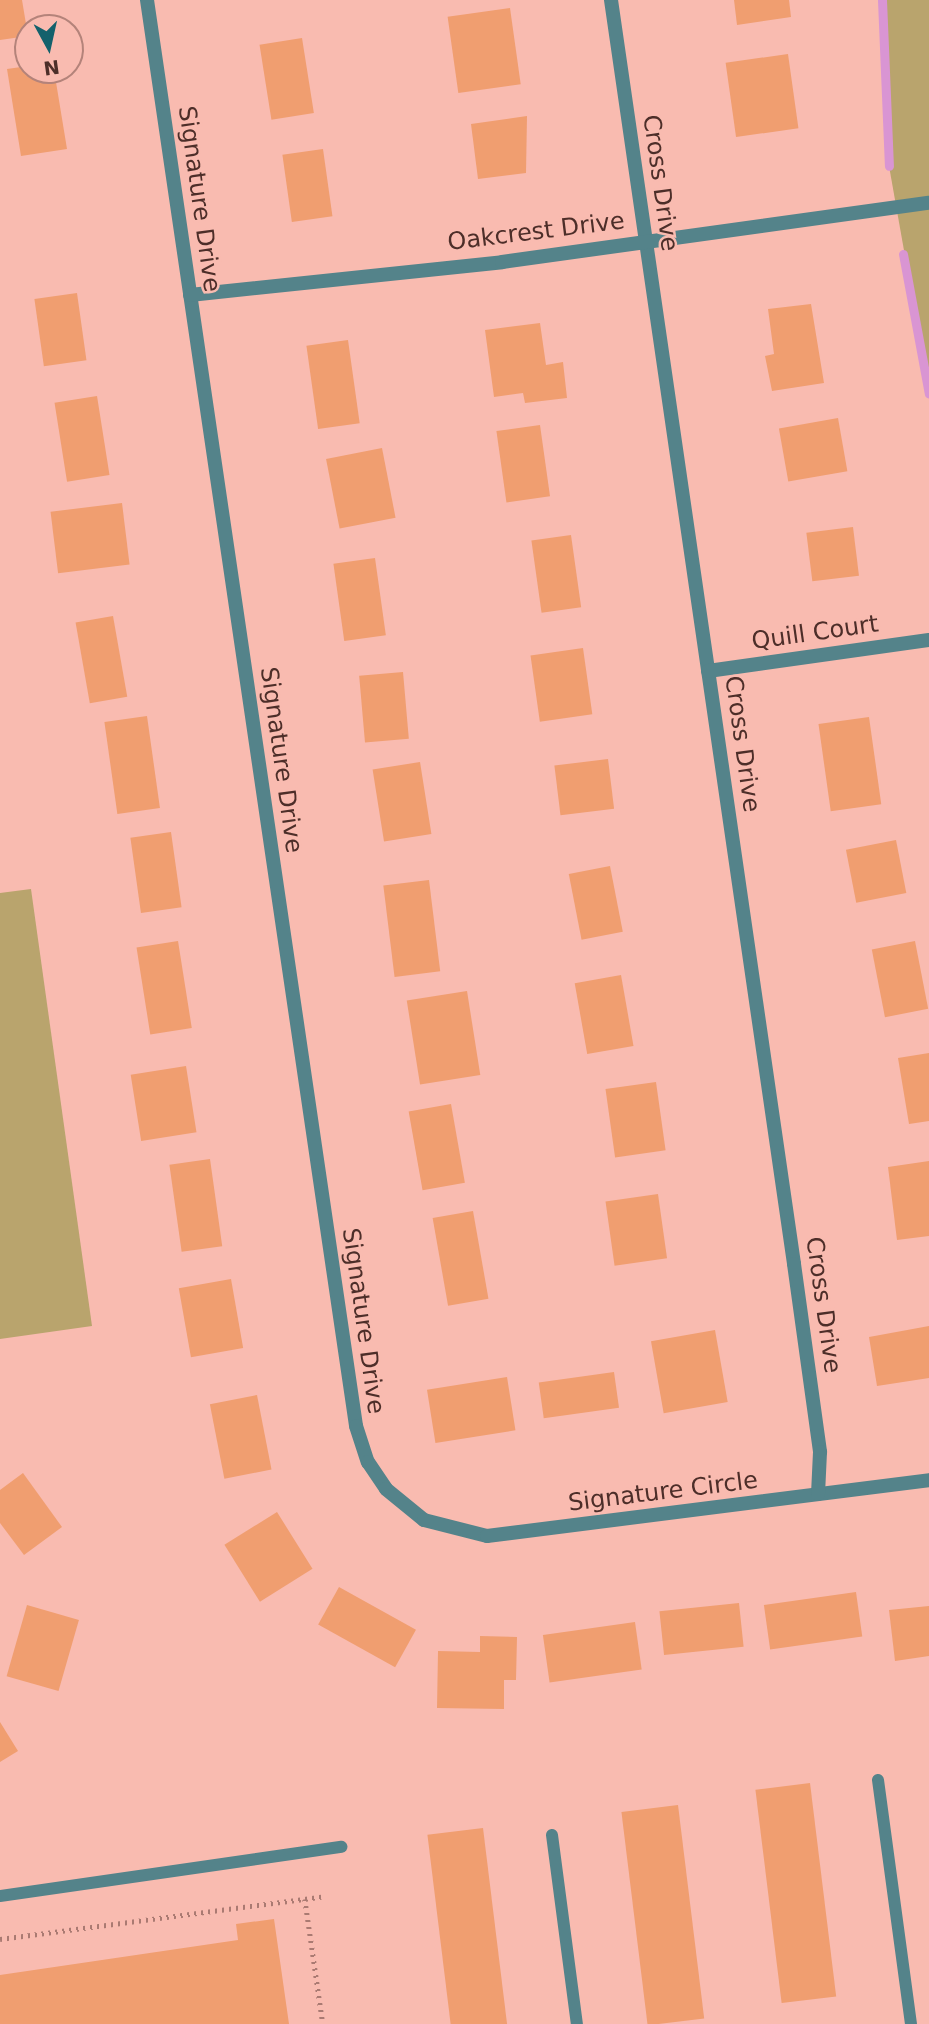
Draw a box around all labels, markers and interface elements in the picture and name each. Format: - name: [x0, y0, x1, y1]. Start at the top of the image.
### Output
- north arrow: [14, 14, 84, 84]
- text: N: [42, 56, 61, 80]
- street label: Signature Drive: [172, 104, 226, 294]
- street label: Cross Drive: [636, 113, 684, 253]
- street label: Oakcrest Drive: [446, 207, 626, 257]
- street label: Quill Court: [750, 610, 880, 656]
- street label: Signature Drive: [254, 665, 308, 855]
- street label: Cross Drive: [718, 674, 766, 814]
- street label: Signature Drive: [336, 1226, 390, 1416]
- street label: Cross Drive: [799, 1235, 847, 1375]
- street label: Signature Circle: [567, 1466, 759, 1518]

